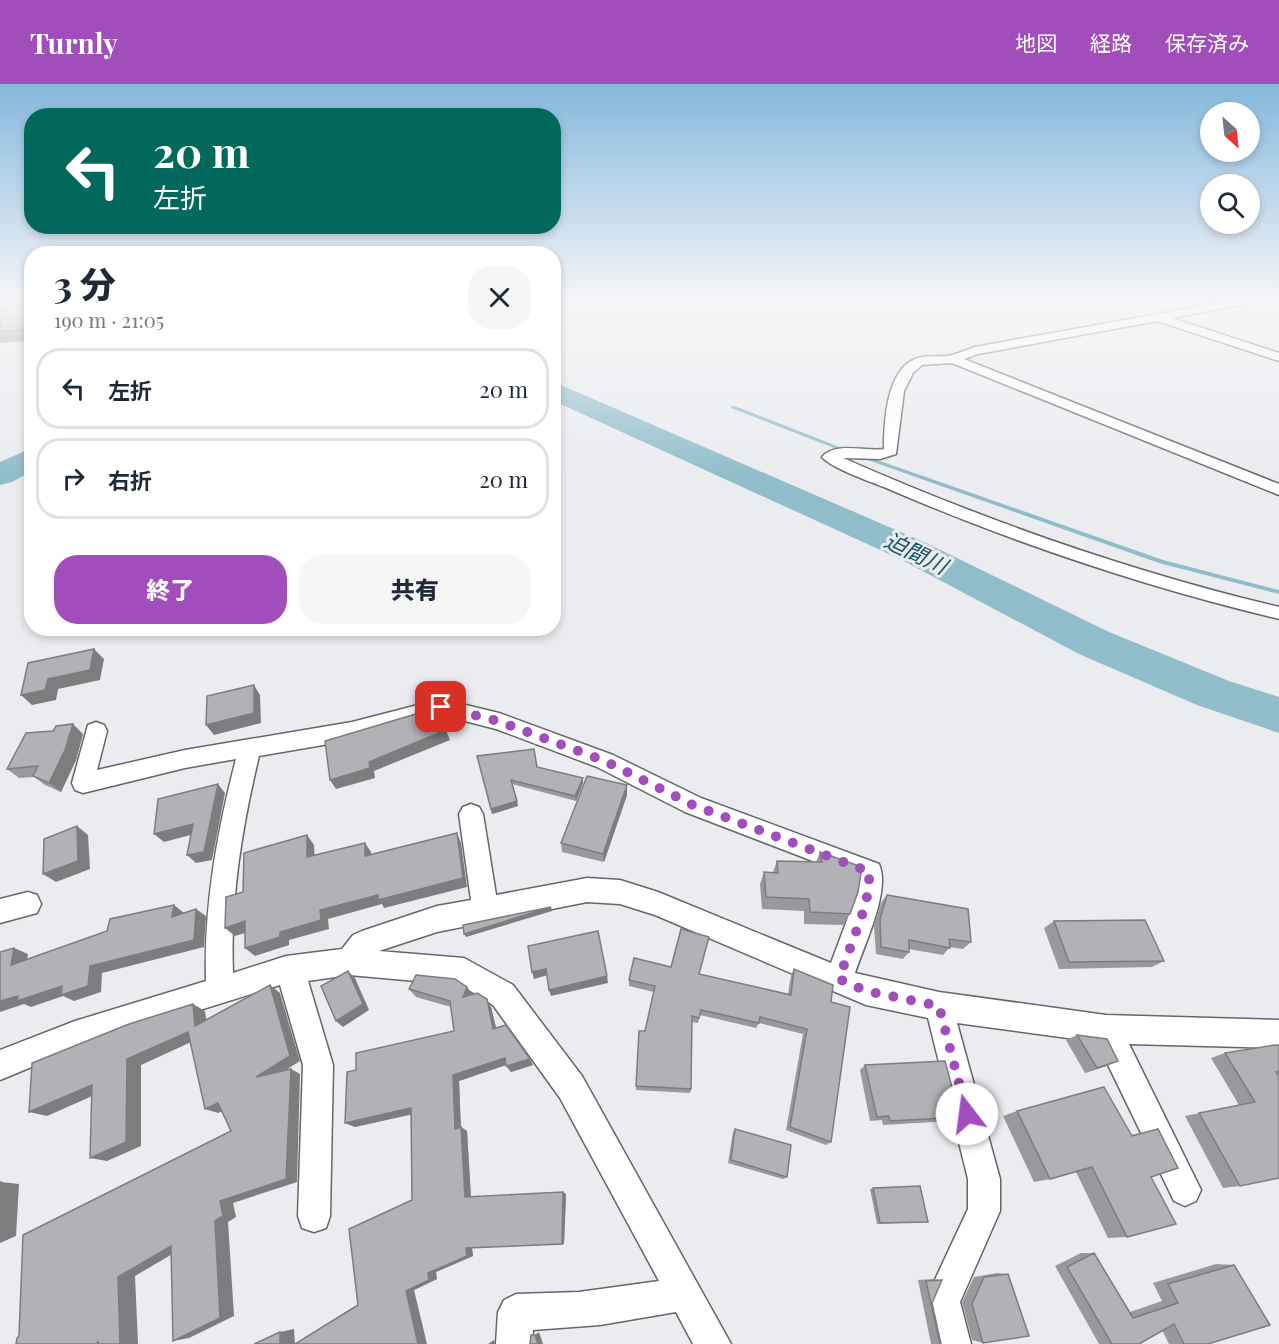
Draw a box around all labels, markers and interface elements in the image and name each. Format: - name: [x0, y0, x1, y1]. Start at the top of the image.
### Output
- text: Turnly: [30, 24, 118, 61]
- text: 地図: [1015, 28, 1057, 56]
- text: 経路: [1090, 28, 1132, 56]
- text: 保存済み: [1165, 28, 1249, 56]
- north arrow: [1200, 102, 1260, 162]
- map controls: [1200, 102, 1260, 234]
- text: 20 m: [153, 123, 250, 179]
- icon: left: [54, 132, 132, 210]
- button: search: [1200, 174, 1260, 234]
- text: 左折: [153, 179, 207, 215]
- text: 3 分: [54, 259, 116, 307]
- button: close: [468, 266, 531, 329]
- text: 190 m · 21:05: [54, 306, 164, 333]
- icon: left: [57, 372, 90, 405]
- text: 20 m: [479, 374, 528, 404]
- text: 左折: [108, 375, 152, 405]
- icon: right: [57, 462, 90, 495]
- text: 20 m: [479, 464, 528, 494]
- text: 右折: [108, 465, 152, 495]
- water label: 迫間川: [880, 524, 954, 581]
- button: 終了: [54, 555, 287, 624]
- button: 共有: [299, 555, 531, 624]
- pin: [415, 681, 466, 732]
- icon: arrive: [424, 690, 457, 723]
- position arrow: [935, 1082, 999, 1146]

